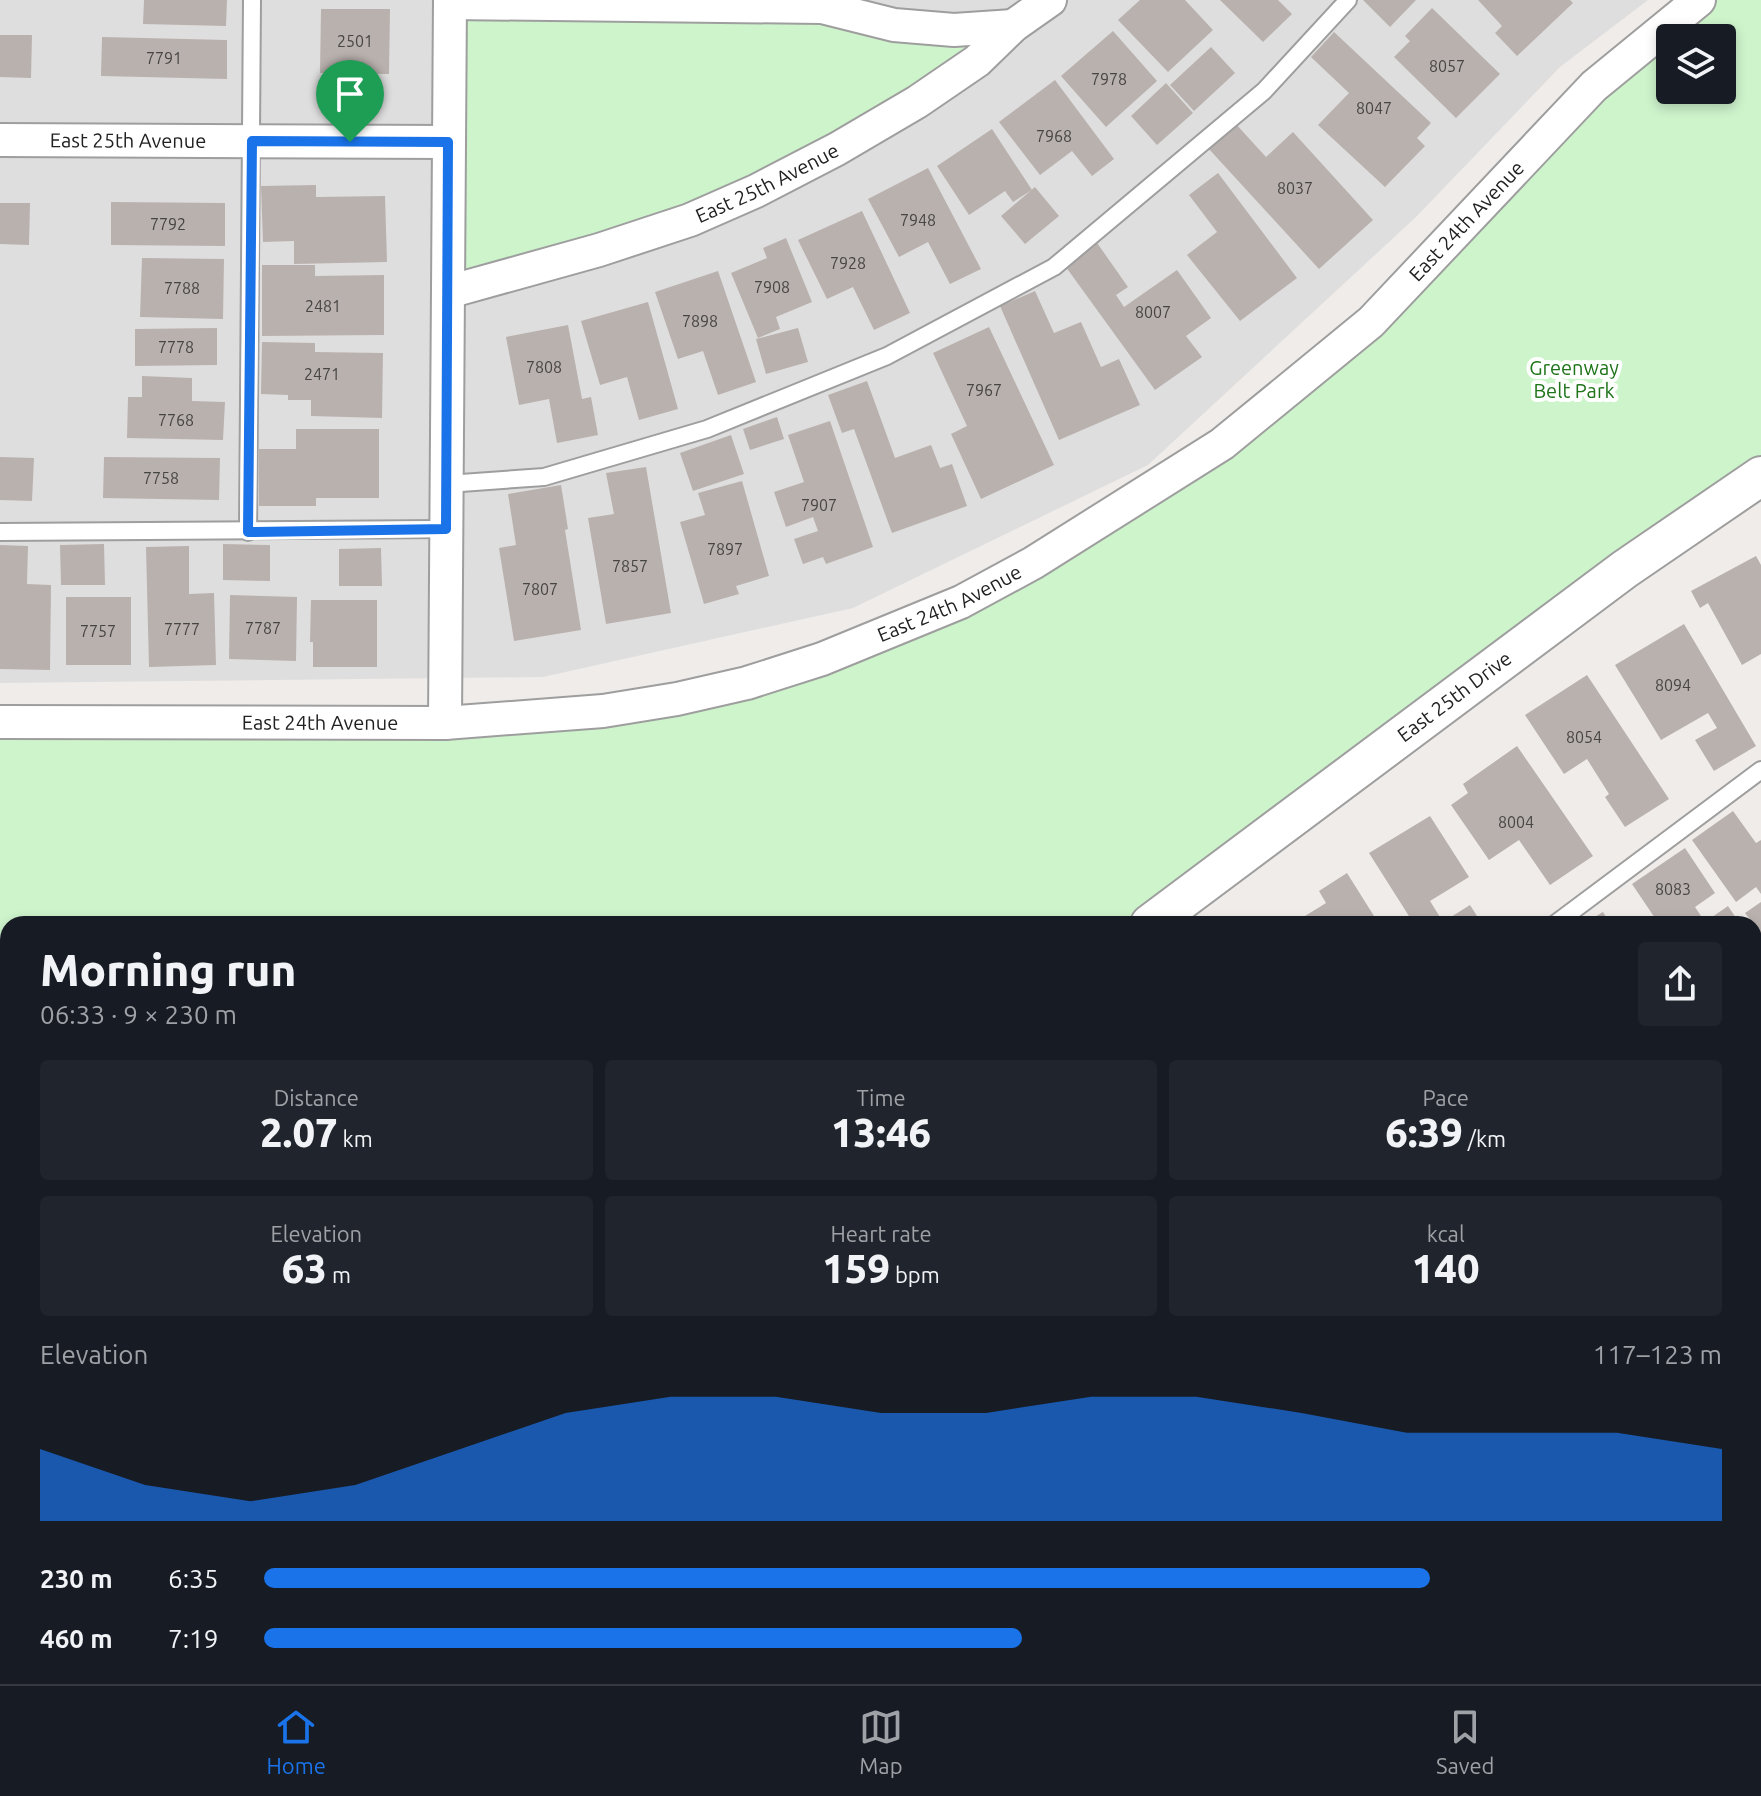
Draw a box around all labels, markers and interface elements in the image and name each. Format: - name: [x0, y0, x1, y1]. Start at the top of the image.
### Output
- map controls: [1656, 24, 1736, 104]
- button: layers: [1656, 24, 1736, 104]
- house number: 2501: [337, 32, 373, 50]
- house number: 7791: [146, 49, 182, 67]
- house number: 8057: [1429, 57, 1465, 75]
- pin: [316, 60, 384, 142]
- house number: 7978: [1091, 70, 1127, 88]
- icon: arrive: [328, 72, 372, 116]
- house number: 8047: [1356, 99, 1392, 117]
- house number: 7968: [1036, 127, 1072, 145]
- street label: East 25th Avenue: [50, 128, 206, 152]
- street label: East 25th Avenue: [692, 138, 842, 227]
- street label: East 24th Avenue: [1404, 156, 1528, 285]
- house number: 8037: [1277, 179, 1313, 197]
- house number: 7948: [900, 211, 936, 229]
- house number: 7792: [150, 215, 186, 233]
- house number: 7928: [830, 254, 866, 272]
- house number: 7908: [754, 278, 790, 296]
- house number: 7788: [164, 279, 200, 297]
- house number: 2481: [305, 297, 341, 315]
- house number: 8007: [1135, 303, 1171, 321]
- house number: 7898: [682, 312, 718, 330]
- house number: 7778: [158, 338, 194, 356]
- park label: Greenway Belt Park: [1529, 356, 1619, 402]
- house number: 7808: [526, 358, 562, 376]
- house number: 2471: [304, 365, 340, 383]
- house number: 7967: [966, 381, 1002, 399]
- house number: 7768: [158, 411, 194, 429]
- house number: 7758: [143, 469, 179, 487]
- house number: 7907: [801, 496, 837, 514]
- house number: 7897: [707, 540, 743, 558]
- house number: 7857: [612, 557, 648, 575]
- street label: East 24th Avenue: [874, 560, 1025, 646]
- house number: 7807: [522, 580, 558, 598]
- house number: 7787: [245, 619, 281, 637]
- house number: 7777: [164, 620, 200, 638]
- house number: 7757: [80, 622, 116, 640]
- street label: East 25th Drive: [1393, 646, 1516, 746]
- house number: 8094: [1655, 676, 1691, 694]
- street label: East 24th Avenue: [242, 711, 398, 734]
- house number: 8054: [1566, 728, 1602, 746]
- house number: 8004: [1498, 813, 1534, 831]
- house number: 8083: [1655, 880, 1691, 898]
- button: share: [1638, 942, 1722, 1026]
- text: Morning run: [40, 945, 296, 994]
- text: 06:33 · 9 × 230 m: [40, 1000, 237, 1029]
- text: Distance: [274, 1085, 359, 1110]
- text: Time: [856, 1085, 906, 1110]
- text: Pace: [1422, 1085, 1469, 1110]
- text: 2.07: [260, 1110, 338, 1155]
- text: 13:46: [831, 1110, 931, 1155]
- text: 6:39: [1385, 1110, 1463, 1155]
- text: km: [338, 1126, 373, 1151]
- text: /km: [1463, 1126, 1506, 1151]
- text: Elevation: [270, 1221, 362, 1246]
- text: Heart rate: [830, 1221, 932, 1246]
- text: kcal: [1427, 1221, 1465, 1246]
- text: 63: [282, 1246, 327, 1291]
- text: 159: [822, 1246, 890, 1291]
- text: 140: [1412, 1246, 1480, 1291]
- text: m: [327, 1262, 351, 1287]
- text: bpm: [890, 1262, 940, 1287]
- text: Elevation: [40, 1340, 148, 1369]
- text: 117–123 m: [1593, 1340, 1722, 1369]
- text: 230 m: [40, 1564, 113, 1593]
- text: 6:35: [168, 1564, 218, 1593]
- text: 460 m: [40, 1624, 113, 1653]
- text: 7:19: [168, 1624, 218, 1653]
- tab: Home: [267, 1705, 326, 1778]
- tab: Map: [859, 1705, 903, 1778]
- tab: Saved: [1436, 1705, 1494, 1778]

